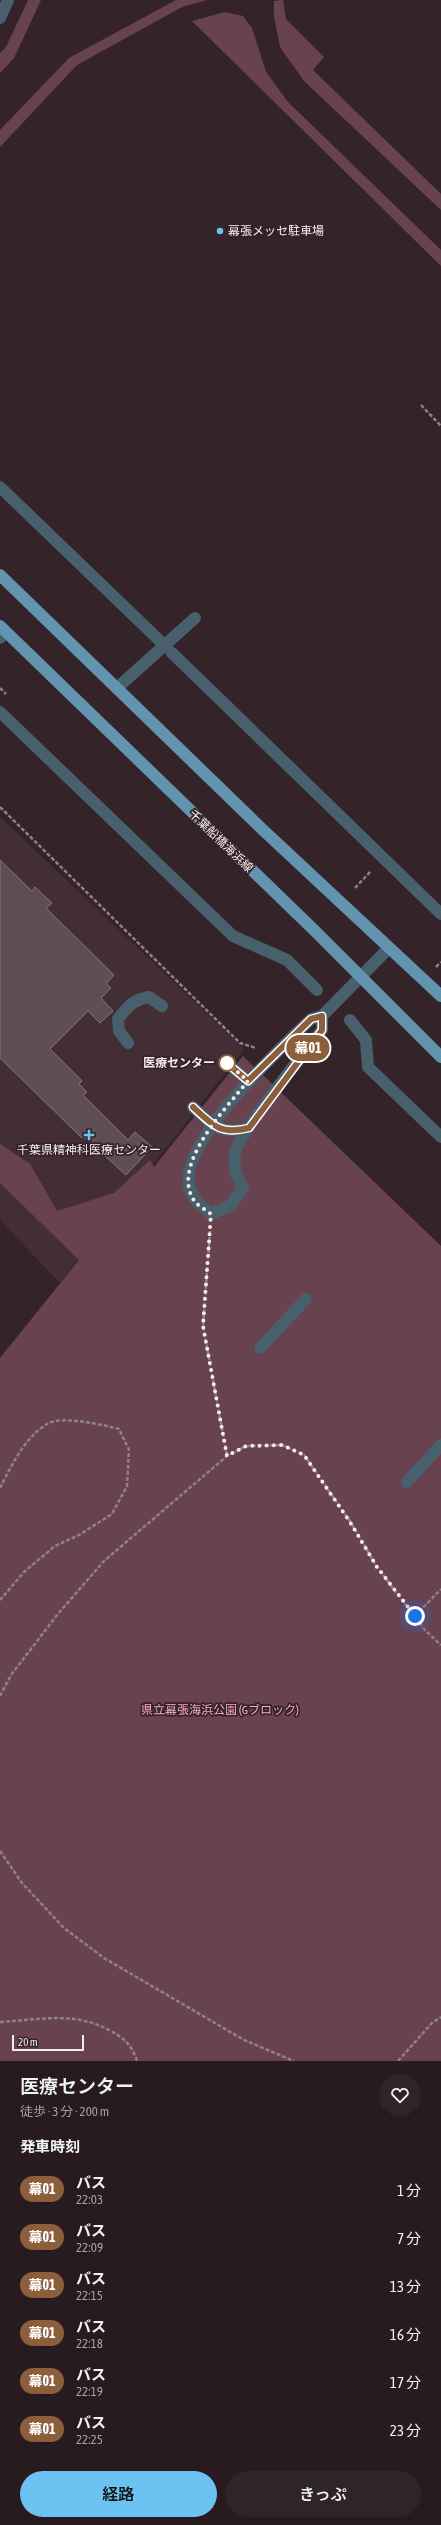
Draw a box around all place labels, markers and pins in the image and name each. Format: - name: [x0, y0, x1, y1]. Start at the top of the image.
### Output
- place label: 幕張メッセ駐車場: [228, 224, 324, 238]
- marker: 幕張メッセ駐車場: [215, 226, 225, 236]
- marker: 医療センター: [218, 1054, 236, 1072]
- place label: 医療センター: [143, 1056, 215, 1070]
- marker: 千葉県精神科医療センター: [83, 1129, 95, 1141]
- place label: 千葉県精神科医療センター: [17, 1143, 161, 1157]

